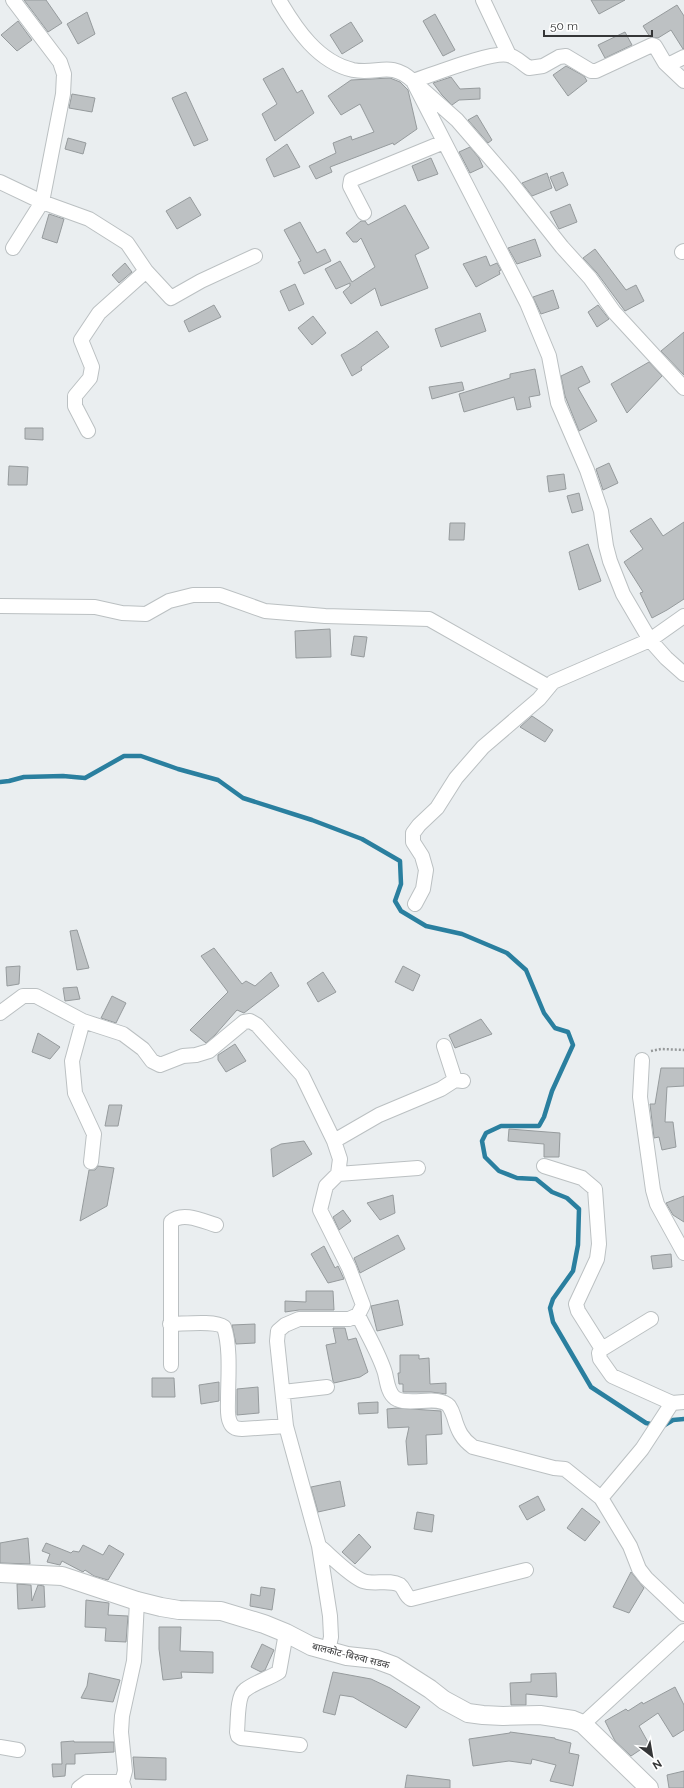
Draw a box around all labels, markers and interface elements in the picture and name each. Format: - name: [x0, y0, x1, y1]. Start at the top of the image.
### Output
- scale bar: [544, 12, 652, 38]
- text: 50 m: [550, 19, 578, 33]
- street label: बालकोट-बिरुवा सडक: [311, 1641, 391, 1670]
- north arrow: [632, 1736, 672, 1776]
- text: N: [650, 1756, 664, 1772]

